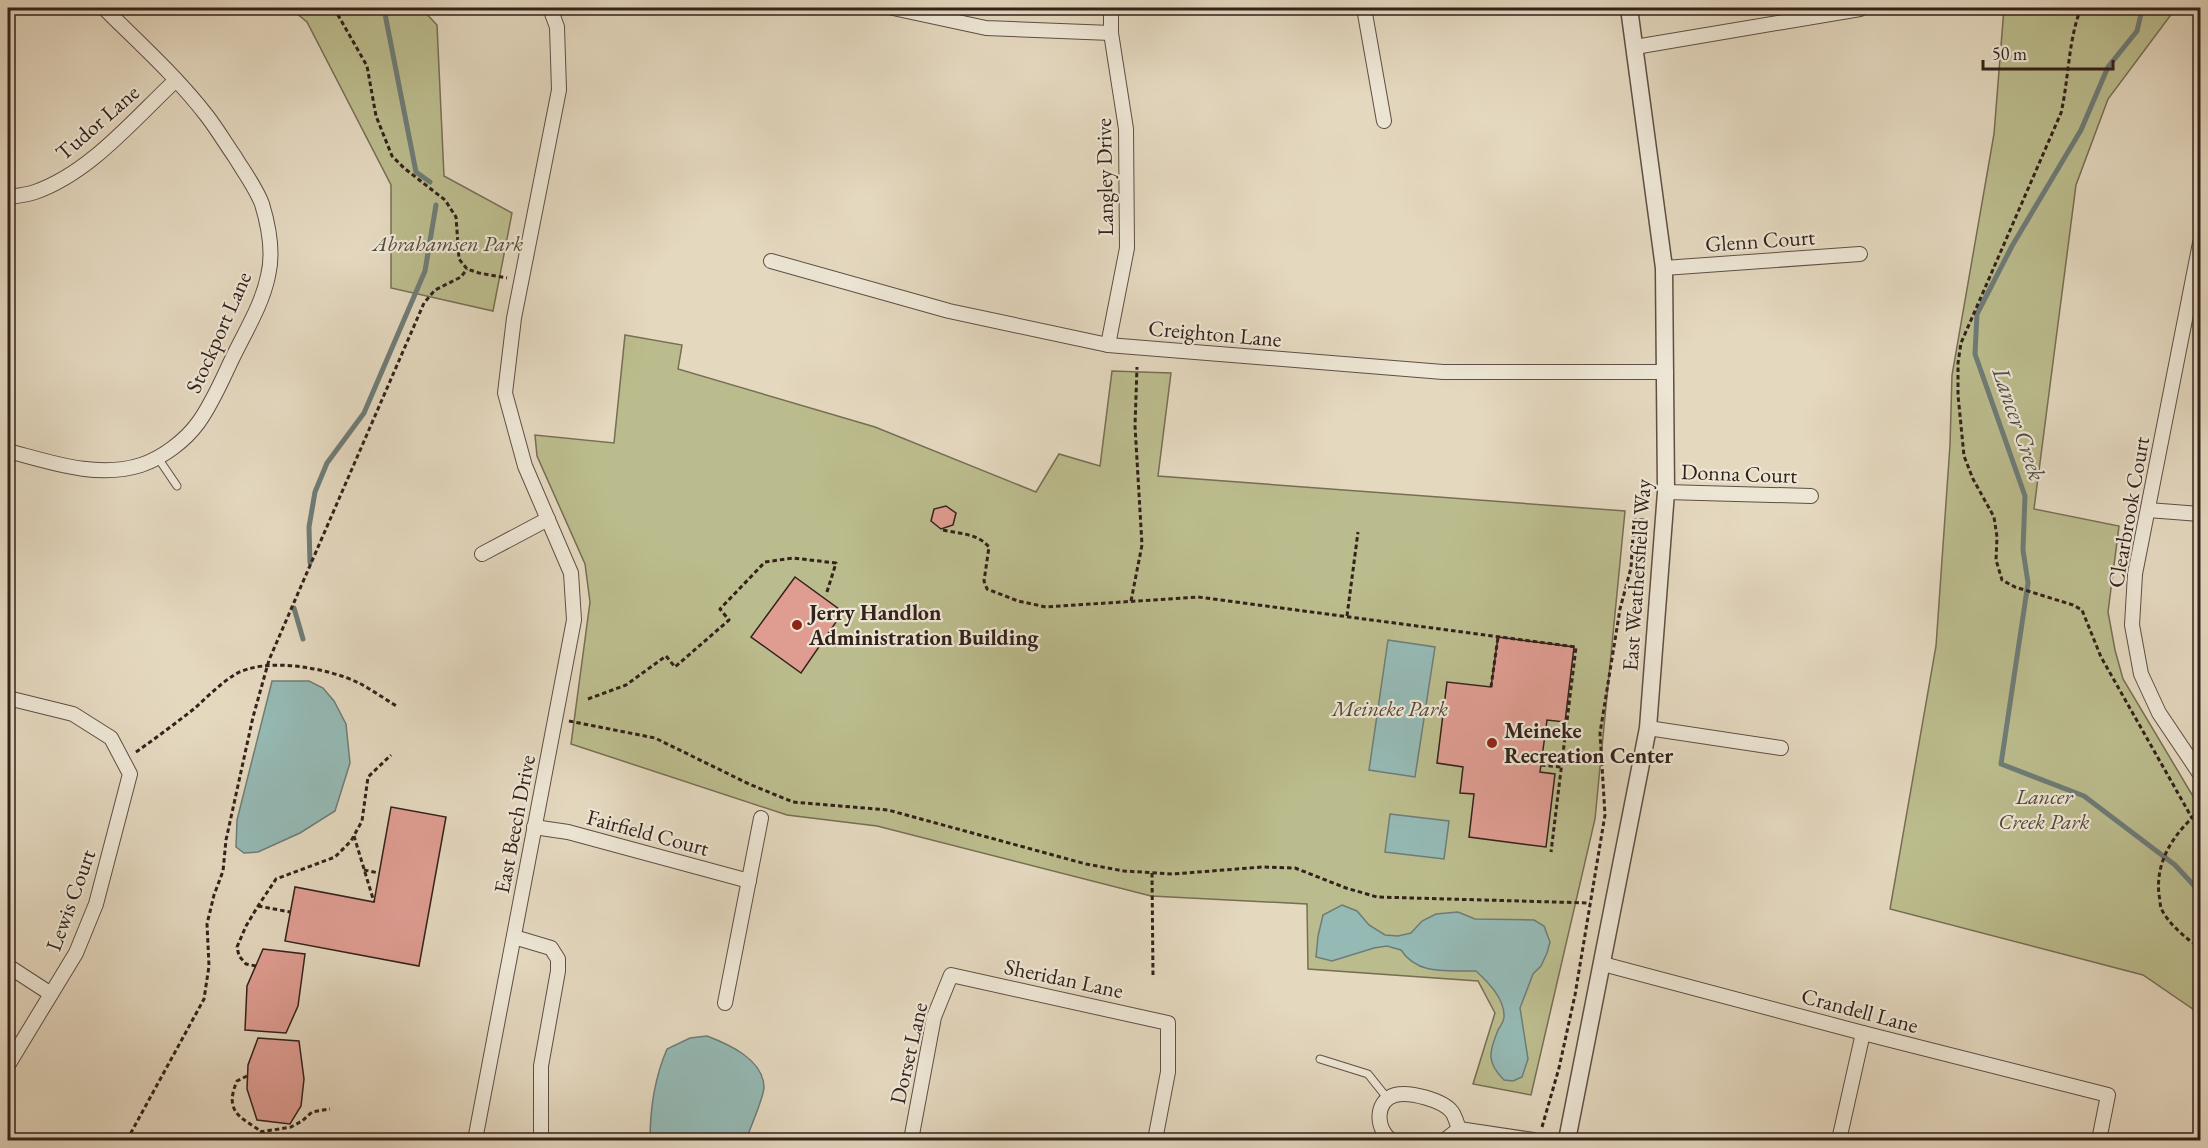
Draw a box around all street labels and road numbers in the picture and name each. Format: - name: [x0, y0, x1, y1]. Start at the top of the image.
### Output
- street label: Tudor Lane: [49, 78, 146, 167]
- street label: Langley Drive: [1089, 117, 1120, 236]
- street label: Glenn Court: [1704, 222, 1816, 259]
- street label: Stockport Lane: [179, 267, 258, 398]
- street label: Creighton Lane: [1147, 313, 1283, 354]
- street label: Clearbrook Court: [2101, 434, 2156, 590]
- street label: Donna Court: [1680, 457, 1798, 490]
- street label: East Weathersfield Way: [1615, 478, 1658, 672]
- street label: East Beech Drive: [487, 752, 542, 896]
- street label: Fairfield Court: [584, 802, 712, 863]
- street label: Lewis Court: [39, 845, 102, 955]
- street label: Sheridan Lane: [1002, 952, 1126, 1005]
- street label: Crandell Lane: [1798, 981, 1922, 1040]
- street label: Dorset Lane: [883, 999, 934, 1107]

